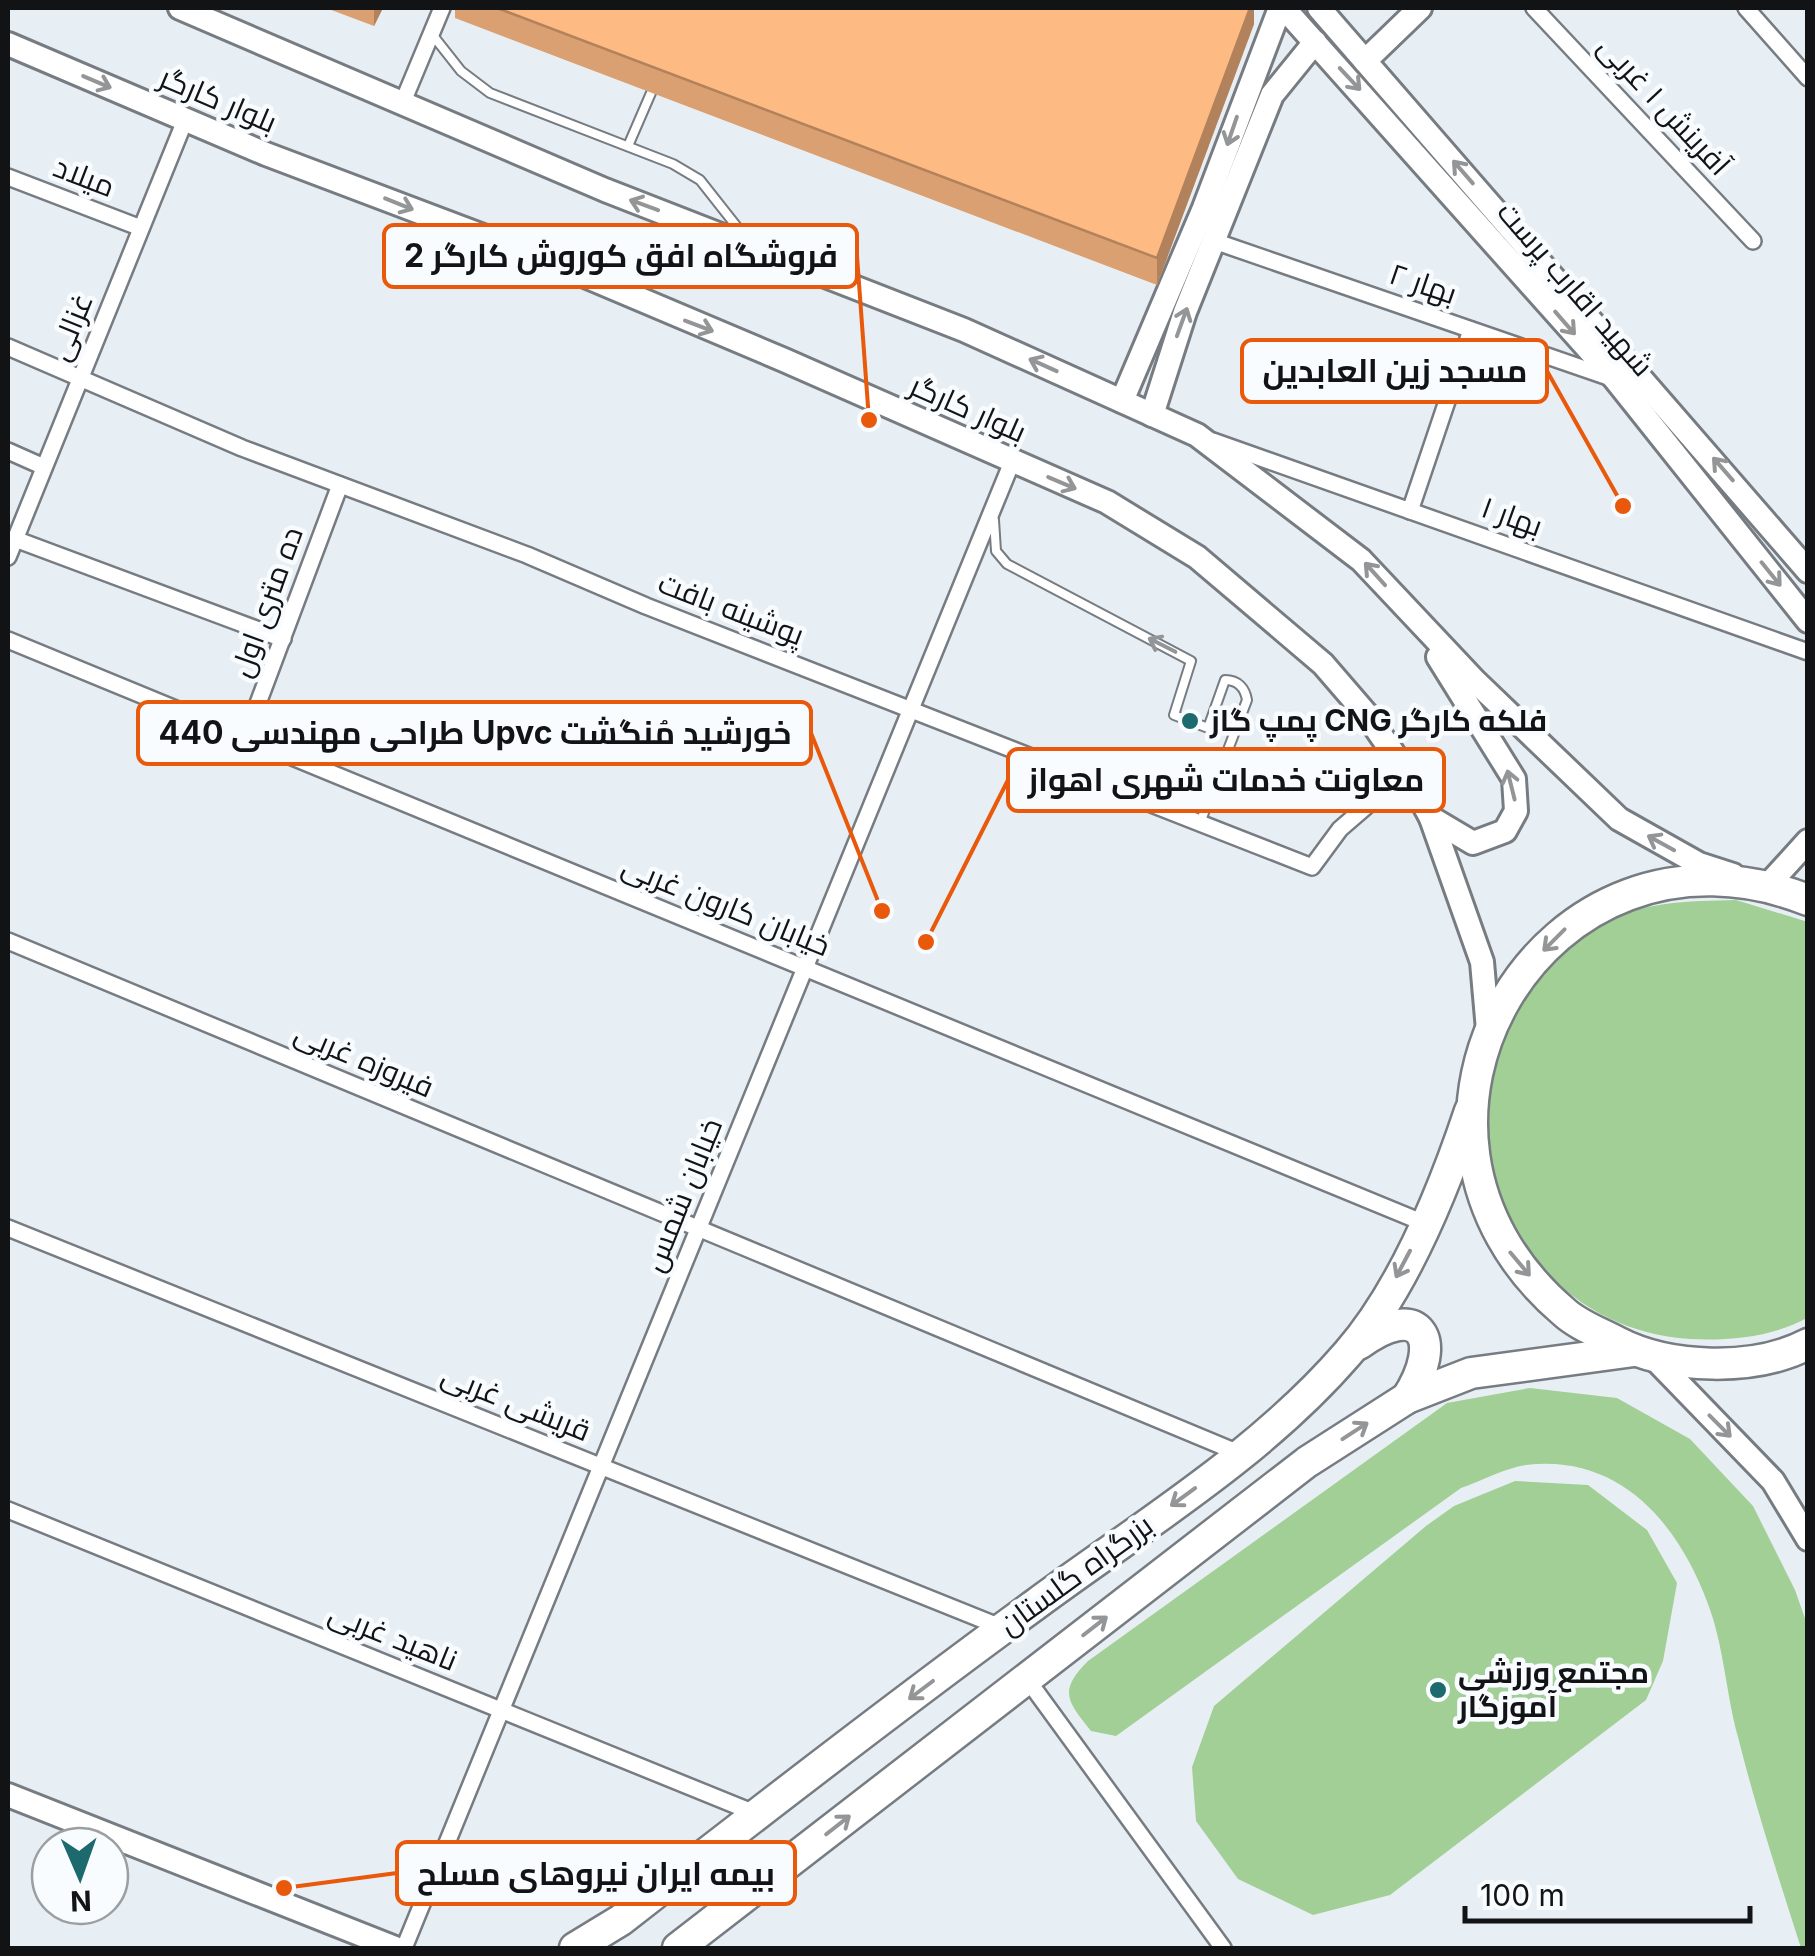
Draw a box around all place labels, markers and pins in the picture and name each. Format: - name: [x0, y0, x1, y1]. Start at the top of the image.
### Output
- callout: فروشگاه افق کوروش کارگر 2: [384, 225, 857, 287]
- callout: مسجد زین العابدین: [1242, 340, 1547, 402]
- callout: طراحی مهندسی 440 Upvc خورشید مُنگشت: [138, 702, 811, 764]
- place label: پمپ گاز CNG فلکه کارگر: [1209, 702, 1547, 742]
- marker: پمپ گاز CNG فلکه کارگر: [1179, 710, 1201, 732]
- callout: معاونت خدمات شهری اهواز: [1008, 749, 1444, 811]
- place label: مجتمع ورزشی آموزگار: [1457, 1654, 1649, 1725]
- marker: مجتمع ورزشی آموزگار: [1427, 1679, 1449, 1701]
- callout: بیمه ایران نیروهای مسلح: [397, 1842, 795, 1904]

